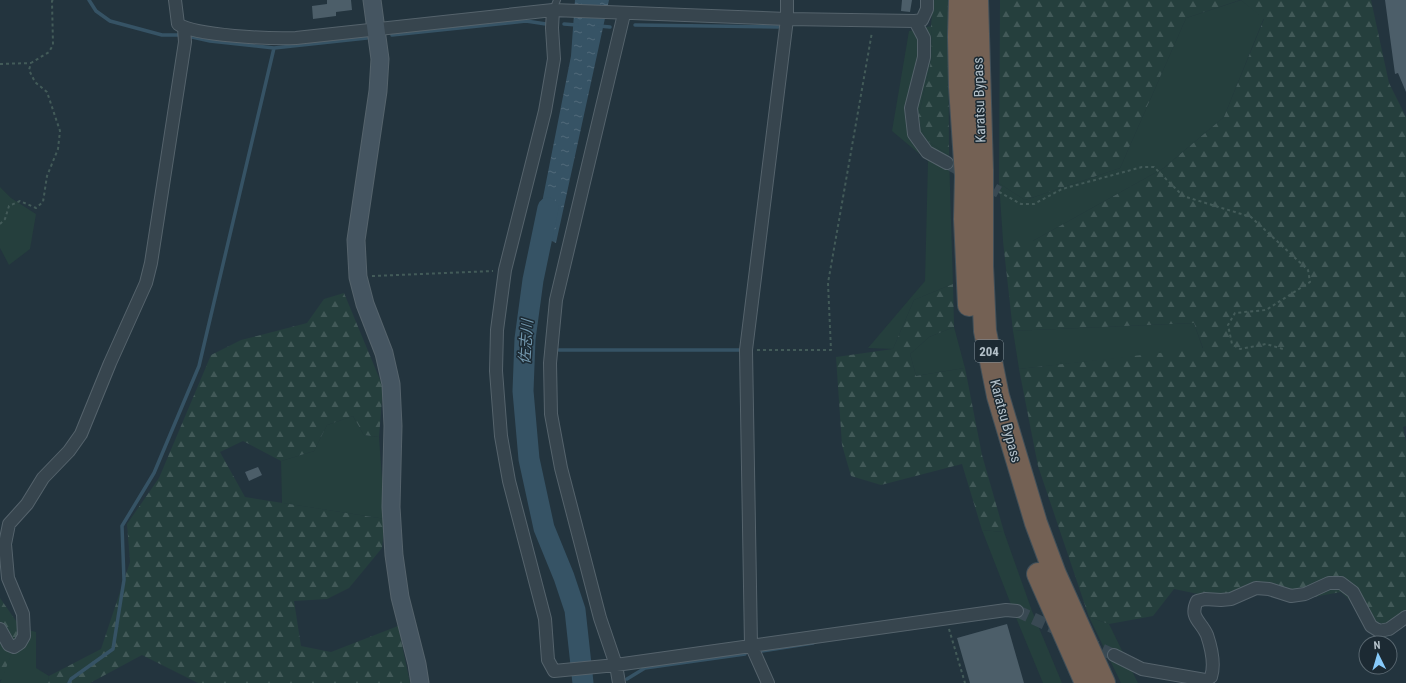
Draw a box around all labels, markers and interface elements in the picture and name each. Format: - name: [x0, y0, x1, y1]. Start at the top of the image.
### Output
- street label: Karatsu Bypass: [970, 57, 988, 143]
- water label: 佐志川: [515, 317, 537, 365]
- road number: 204: [975, 340, 1003, 362]
- street label: Karatsu Bypass: [987, 378, 1025, 464]
- north arrow: [1358, 635, 1398, 675]
- text: N: [1373, 639, 1381, 652]

